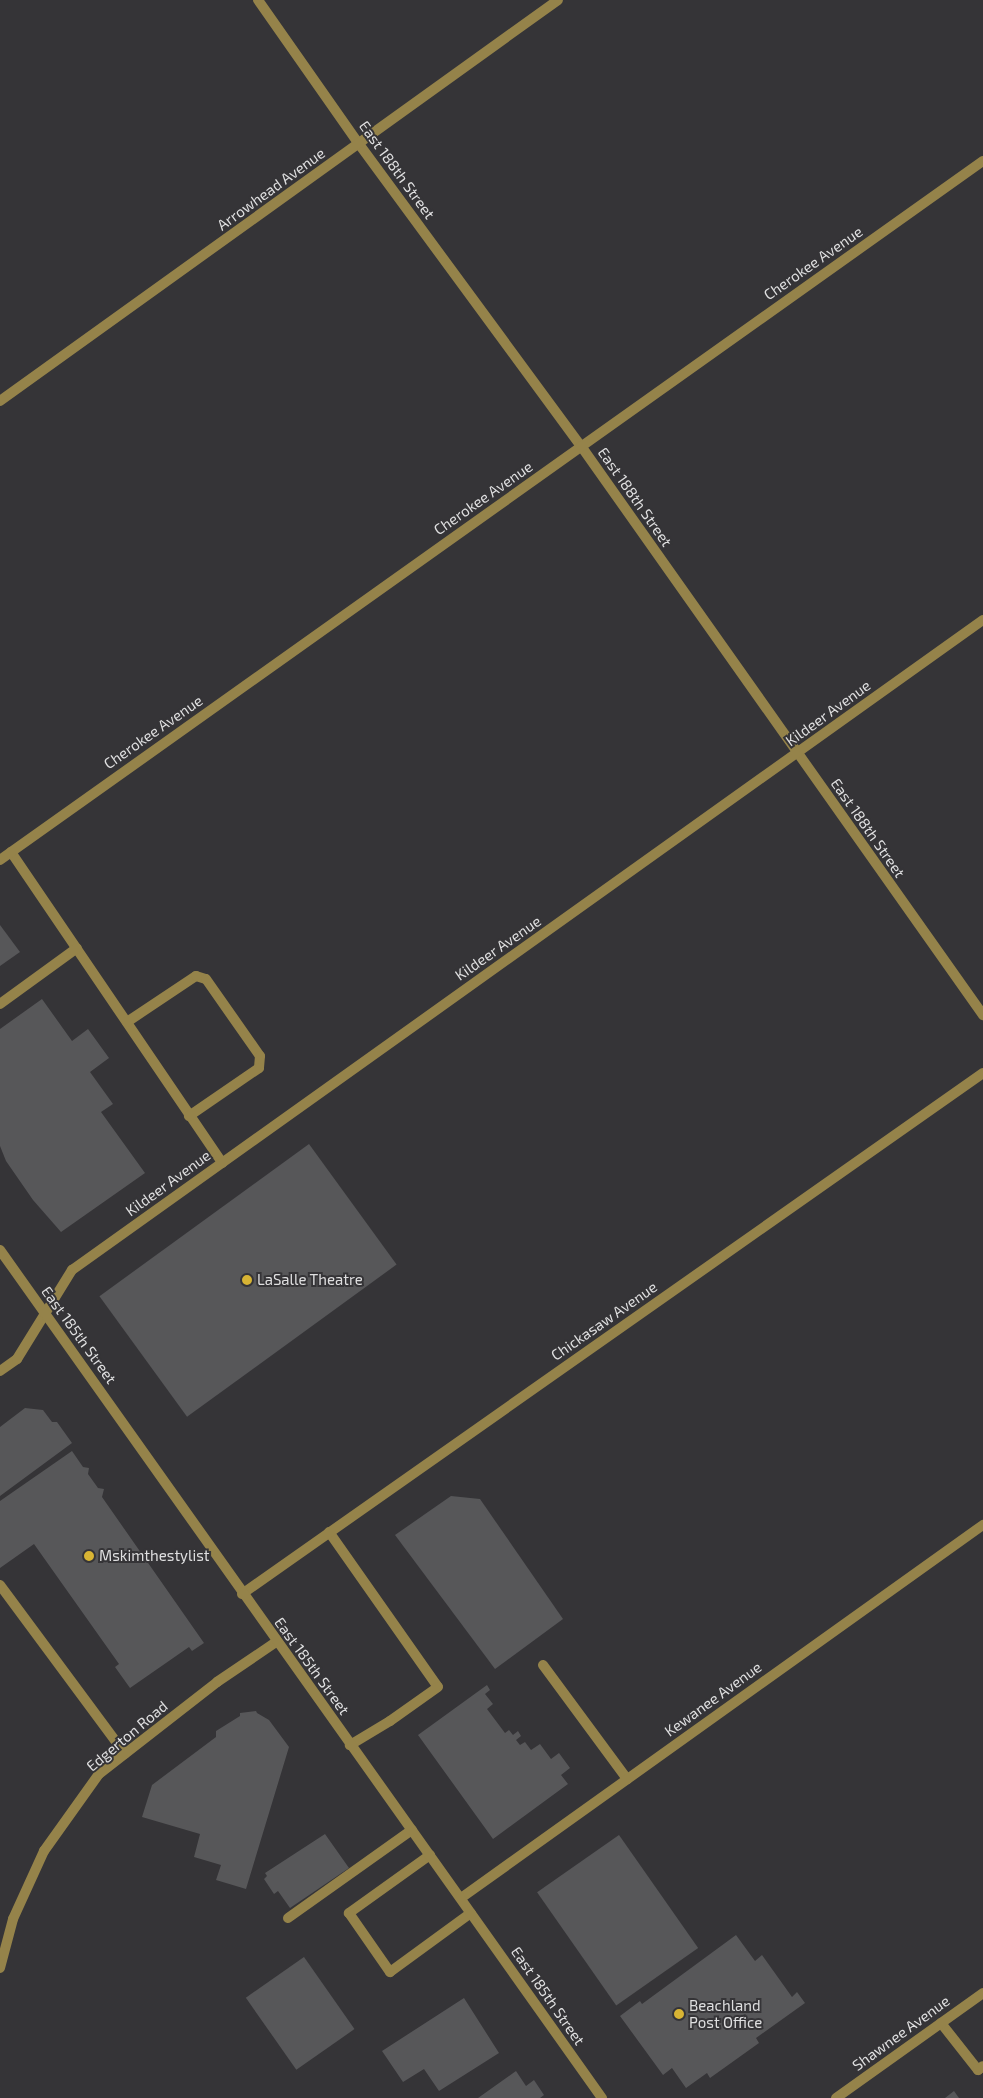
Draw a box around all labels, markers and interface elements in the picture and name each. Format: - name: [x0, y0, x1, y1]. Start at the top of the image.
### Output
- street label: East 188th Street: [355, 117, 439, 223]
- street label: Arrowhead Avenue: [213, 144, 329, 234]
- street label: Cherokee Avenue: [760, 222, 866, 304]
- street label: East 188th Street: [594, 444, 676, 550]
- street label: Cherokee Avenue: [430, 457, 536, 539]
- street label: Kildeer Avenue: [782, 676, 874, 750]
- street label: Cherokee Avenue: [100, 691, 206, 773]
- street label: East 188th Street: [827, 775, 909, 881]
- street label: Kildeer Avenue: [451, 912, 545, 984]
- street label: Kildeer Avenue: [122, 1146, 214, 1220]
- place label: LaSalle Theatre: [257, 1271, 363, 1289]
- marker: LaSalle Theatre: [241, 1274, 253, 1286]
- street label: Chickasaw Avenue: [547, 1277, 661, 1365]
- street label: East 185th Street: [38, 1283, 120, 1387]
- place label: Mskimthestylist: [99, 1547, 210, 1565]
- marker: Mskimthestylist: [83, 1550, 95, 1562]
- street label: East 185th Street: [271, 1614, 353, 1718]
- street label: Kewanee Avenue: [661, 1658, 765, 1740]
- street label: Edgerton Road: [83, 1697, 171, 1775]
- street label: East 185th Street: [507, 1943, 589, 2049]
- street label: Shawnee Avenue: [849, 1992, 953, 2074]
- place label: Beachland Post Office: [689, 1996, 762, 2031]
- marker: Beachland Post Office: [673, 2008, 685, 2020]

